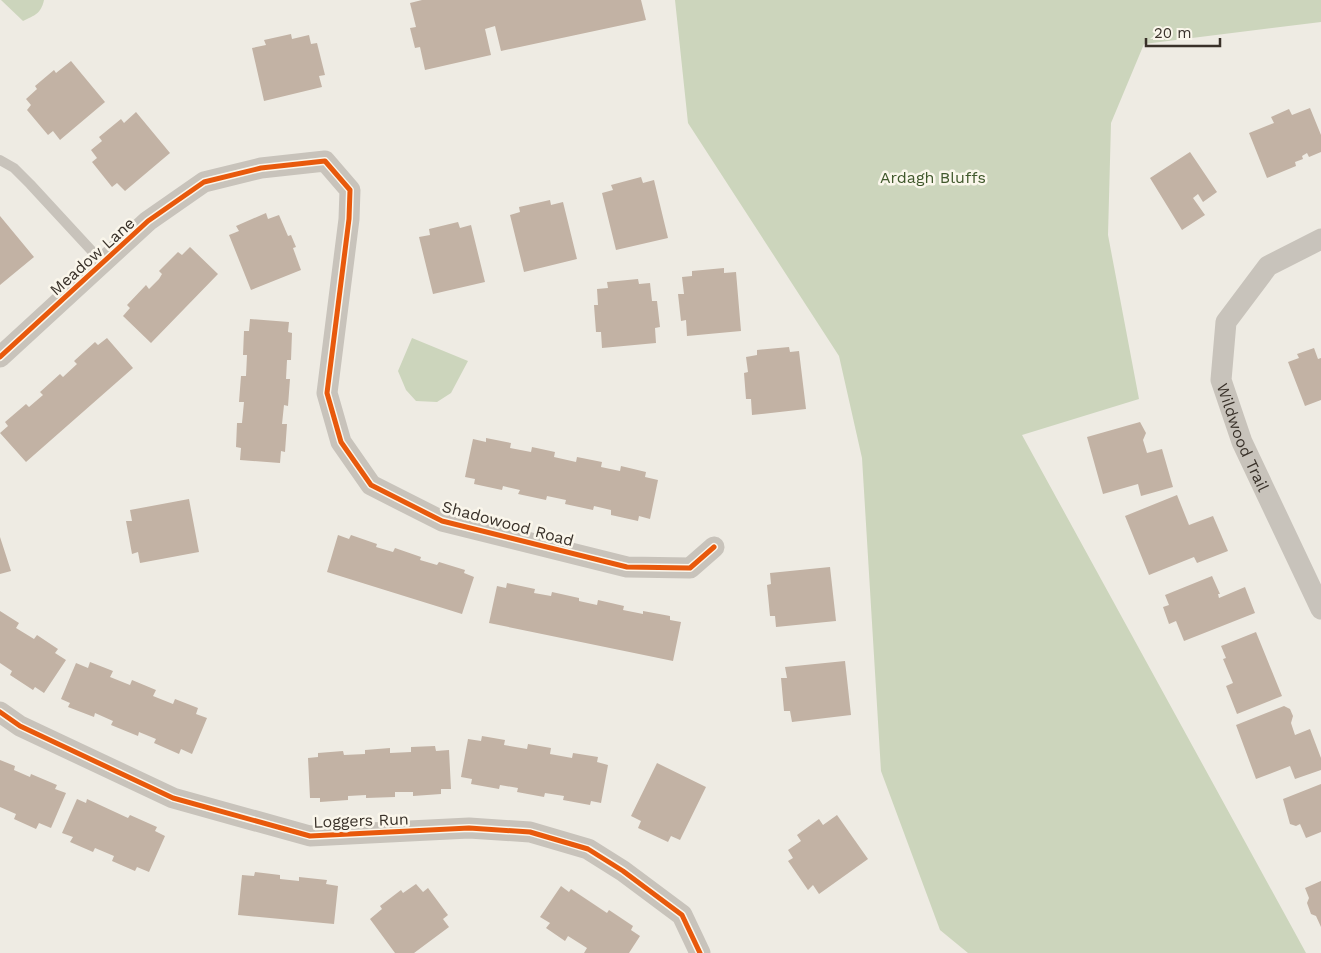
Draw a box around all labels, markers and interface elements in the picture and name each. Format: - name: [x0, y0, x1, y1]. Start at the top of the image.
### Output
- scale bar: [1146, 15, 1220, 47]
- text: 20 m: [1154, 24, 1192, 42]
- park label: Ardagh Bluffs: [880, 168, 986, 187]
- street label: Meadow Lane: [46, 213, 139, 299]
- street label: Wildwood Trail: [1213, 381, 1273, 495]
- street label: Shadowood Road: [440, 497, 576, 550]
- street label: Loggers Run: [313, 809, 409, 832]

